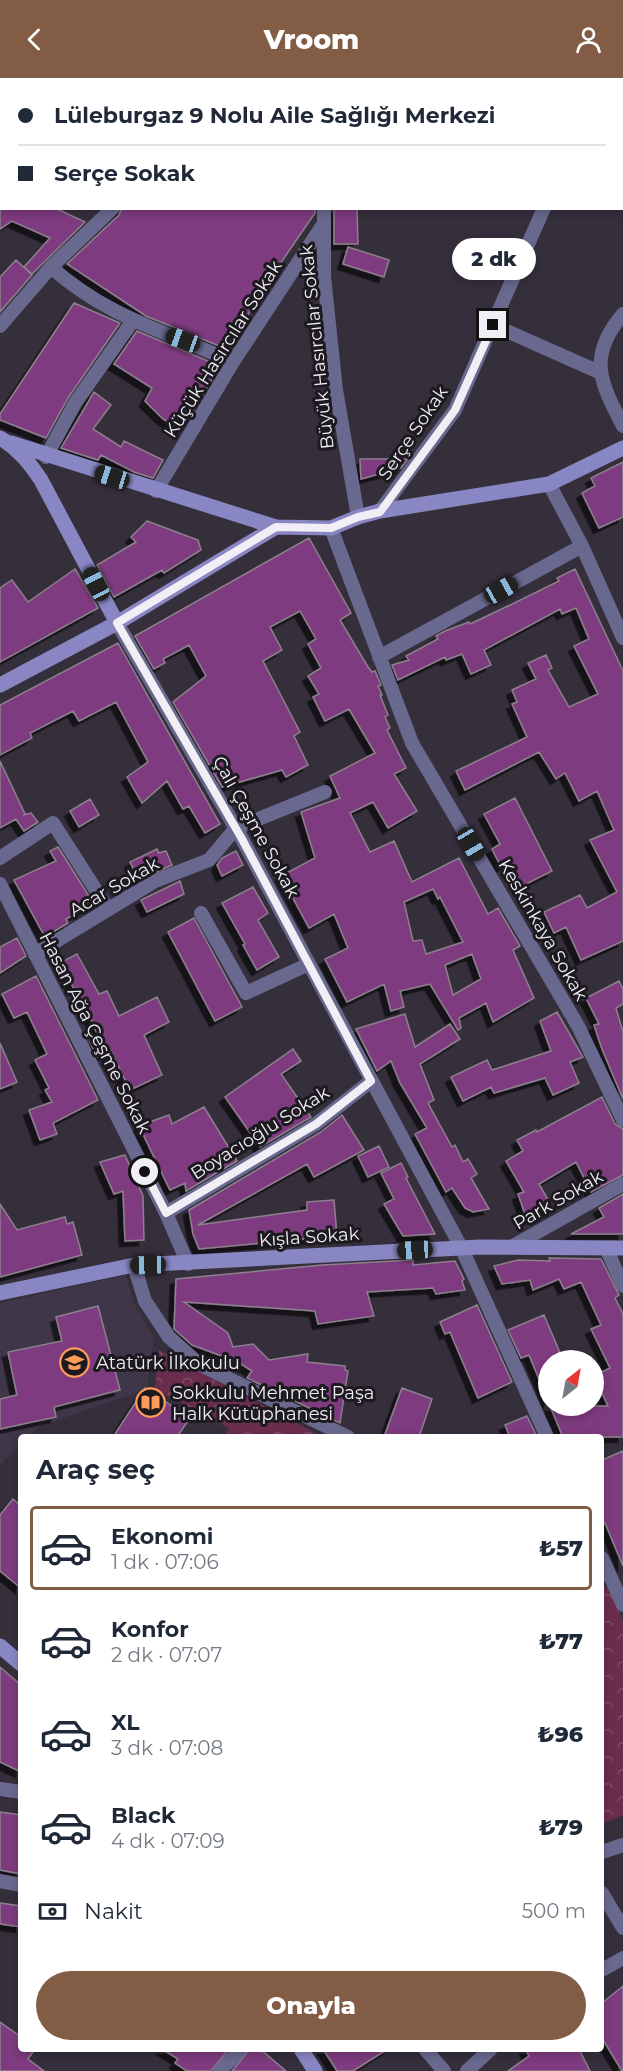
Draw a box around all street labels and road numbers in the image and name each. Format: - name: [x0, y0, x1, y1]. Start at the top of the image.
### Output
- street label: Büyük Hasırcılar Sokak: [295, 243, 339, 450]
- street label: Küçük Hasırcılar Sokak: [159, 256, 287, 442]
- street label: Serçe Sokak: [373, 382, 453, 484]
- street label: Çalı Çeşme Sokak: [208, 752, 304, 902]
- street label: Acar Sokak: [65, 852, 163, 921]
- street label: Keskinkaya Sokak: [494, 855, 593, 1005]
- street label: Hasan Ağa Çeşme Sokak: [35, 929, 156, 1138]
- street label: Boyacıoğlu Sokak: [187, 1081, 334, 1185]
- street label: Park Sokak: [509, 1165, 607, 1235]
- street label: Kışla Sokak: [258, 1222, 360, 1251]

